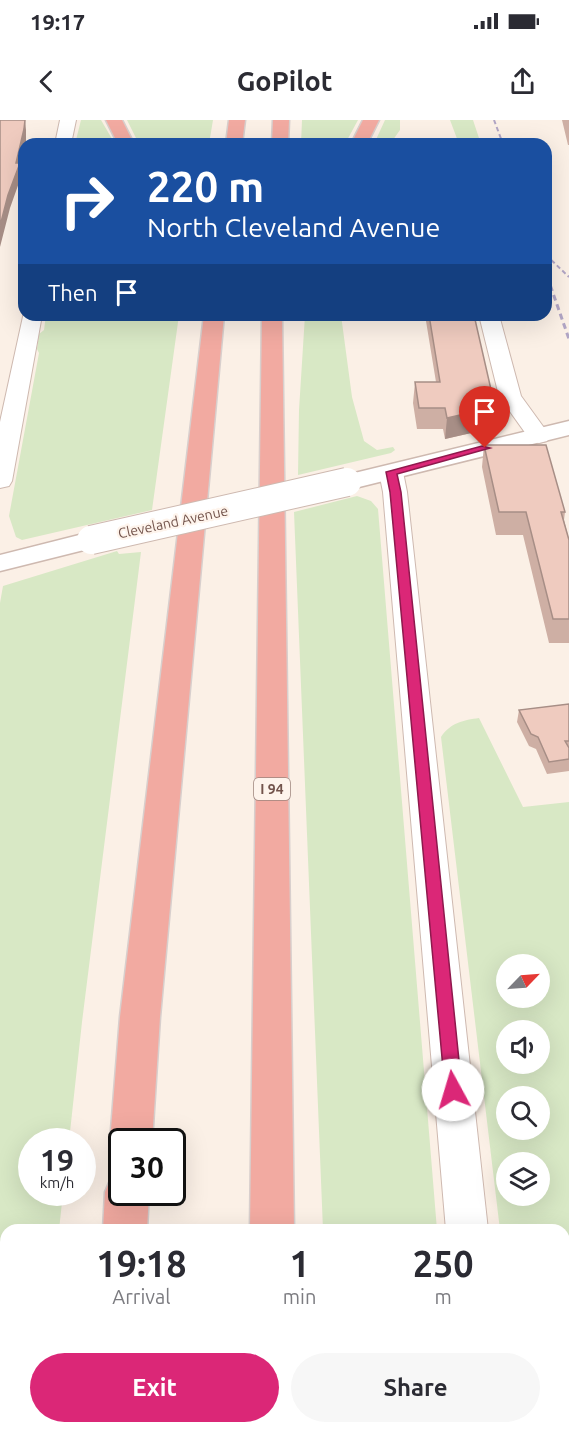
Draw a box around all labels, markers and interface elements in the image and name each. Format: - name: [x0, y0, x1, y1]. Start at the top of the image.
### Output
- text: 19:17: [30, 9, 85, 34]
- icon: back: [30, 65, 63, 98]
- icon: share: [506, 65, 539, 98]
- text: GoPilot: [237, 66, 332, 96]
- icon: right: [48, 162, 126, 240]
- text: 220 m: [147, 163, 264, 210]
- text: North Cleveland Avenue: [147, 212, 440, 242]
- icon: arrive: [110, 276, 143, 309]
- text: Then: [48, 280, 98, 305]
- pin: [459, 386, 510, 448]
- icon: arrive: [468, 395, 501, 428]
- street label: Cleveland Avenue: [117, 503, 229, 541]
- road number: I 94: [254, 778, 290, 800]
- north arrow: [496, 954, 550, 1008]
- map controls: [496, 954, 550, 1206]
- button: sound: [496, 1020, 550, 1074]
- position arrow: [421, 1058, 485, 1122]
- button: search: [496, 1086, 550, 1140]
- speed limit sign: 30: [108, 1128, 186, 1206]
- text: 19: [40, 1143, 74, 1177]
- button: layers: [496, 1152, 550, 1206]
- text: km/h: [40, 1174, 74, 1191]
- text: 19:18: [96, 1243, 186, 1284]
- text: 1: [289, 1243, 310, 1284]
- text: 250: [413, 1243, 474, 1284]
- text: Arrival: [112, 1285, 171, 1308]
- text: min: [283, 1285, 316, 1308]
- text: m: [435, 1285, 452, 1308]
- button: Exit: [30, 1353, 279, 1422]
- button: Share: [291, 1353, 540, 1422]

